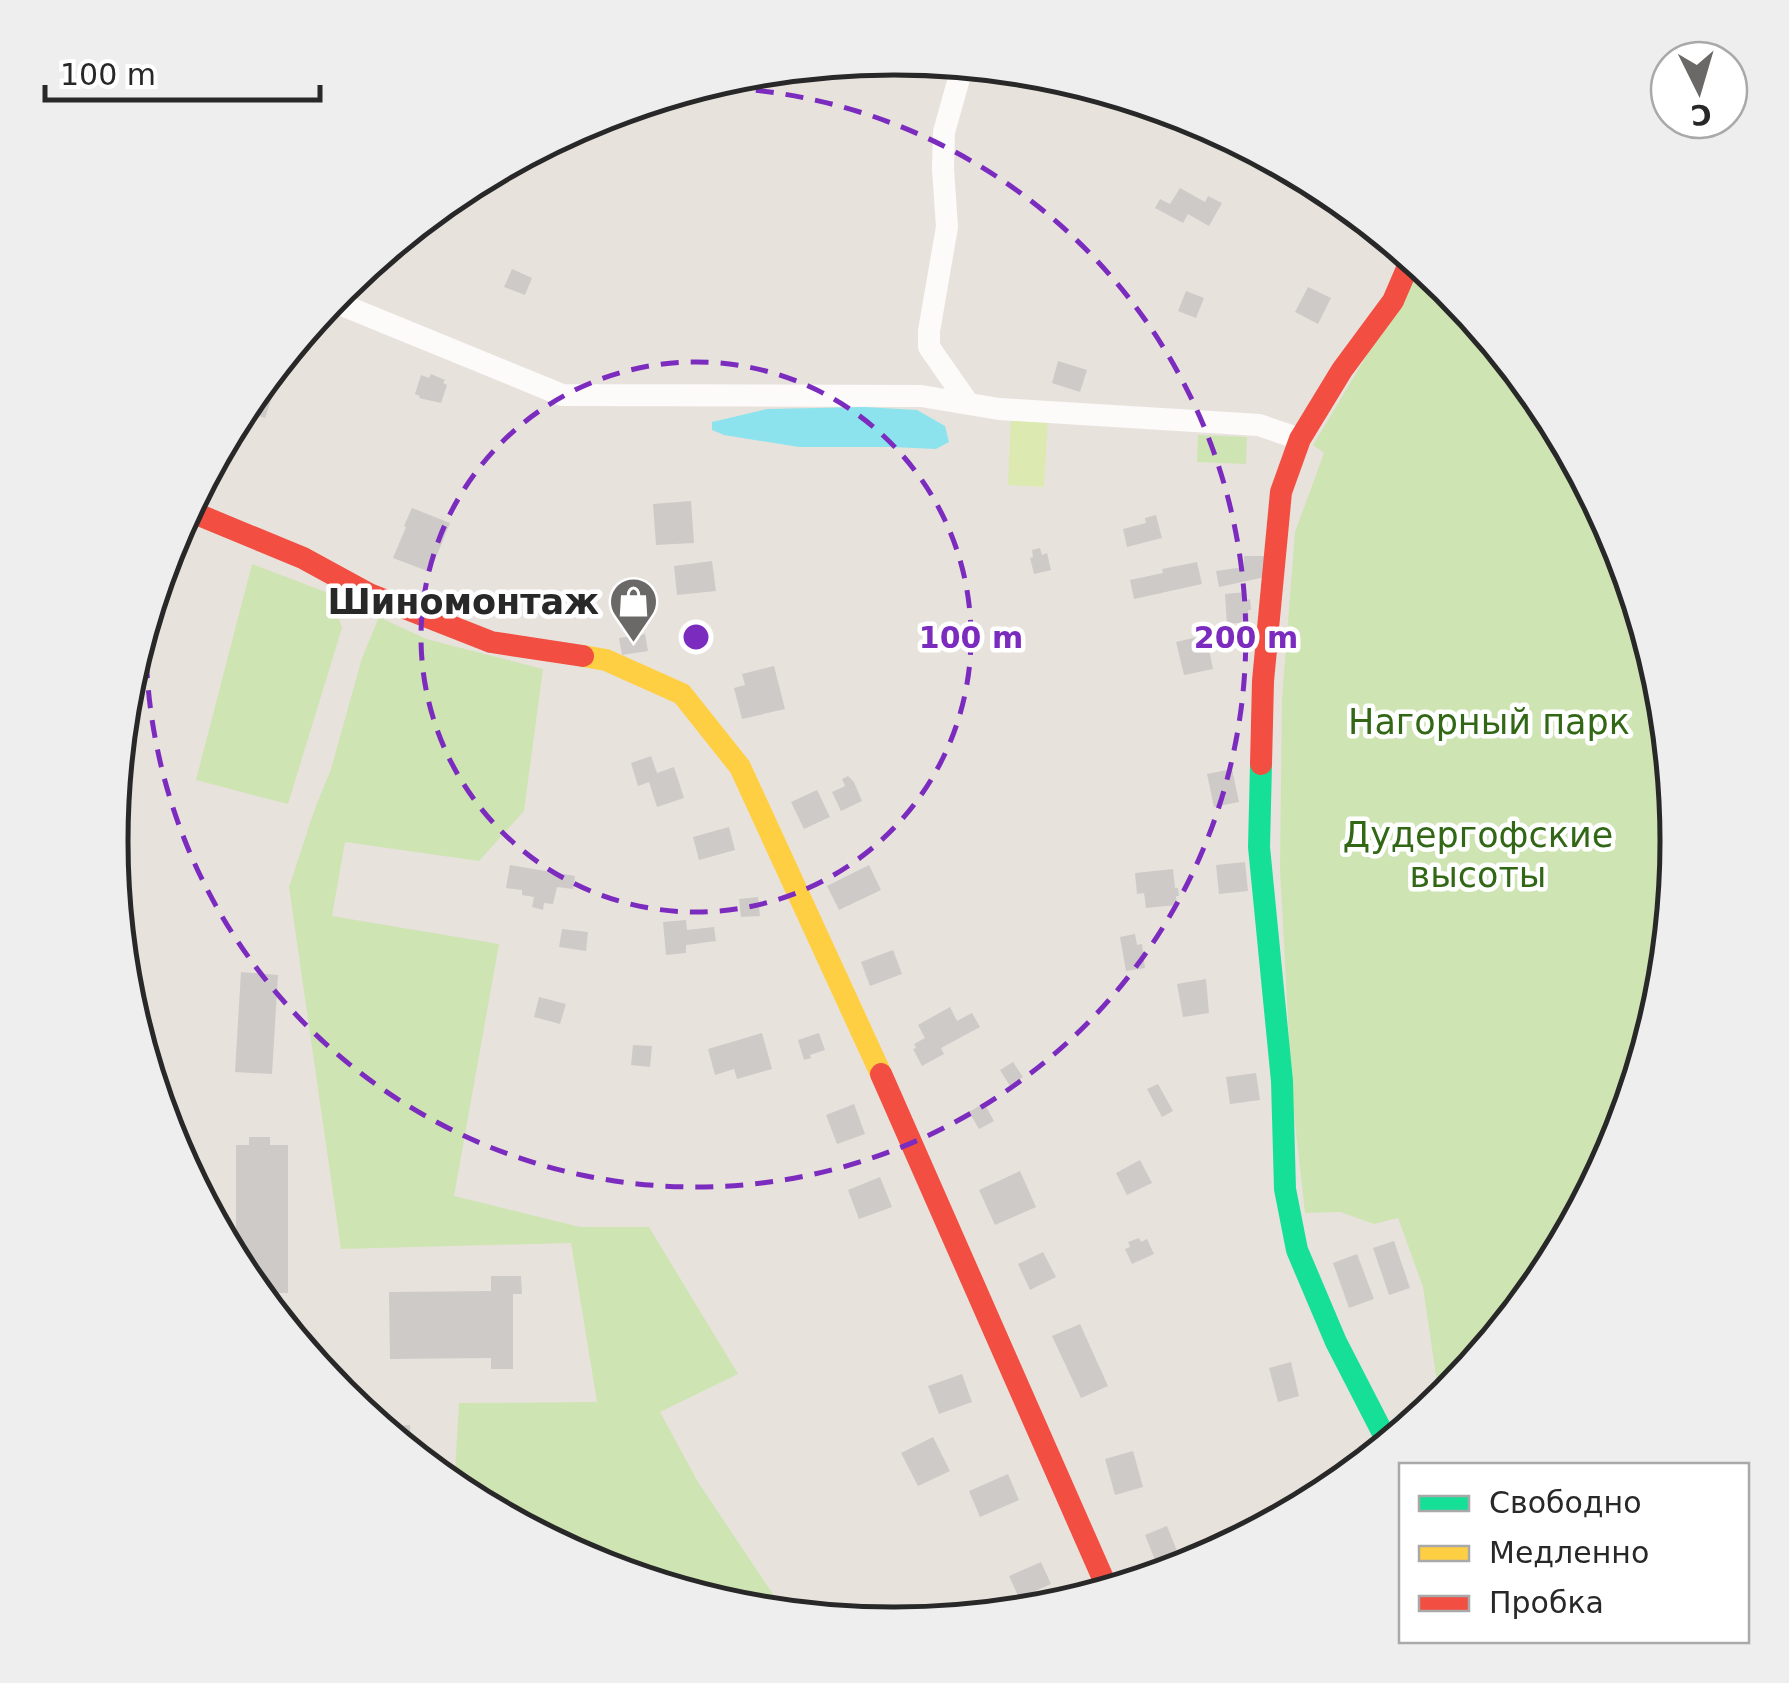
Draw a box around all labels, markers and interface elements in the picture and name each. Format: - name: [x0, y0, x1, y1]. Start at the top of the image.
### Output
- scale bar: [45, 40, 320, 102]
- north arrow: [1649, 40, 1749, 140]
- text: 100 m: [60, 57, 156, 92]
- text: С: [1689, 97, 1713, 132]
- shop icon: Шиномонтаж: [608, 576, 660, 644]
- place label: Шиномонтаж: [327, 582, 599, 622]
- centre of rings: [678, 619, 714, 655]
- text: 100 m: [919, 620, 1023, 655]
- text: 200 m: [1194, 620, 1298, 655]
- park label: Нагорный парк: [1348, 702, 1630, 742]
- park label: Дудергофские высоты: [1343, 815, 1613, 895]
- legend: [1399, 1463, 1749, 1643]
- text: Свободно: [1489, 1485, 1642, 1520]
- text: Медленно: [1489, 1535, 1649, 1570]
- text: Пробка: [1489, 1585, 1604, 1620]

